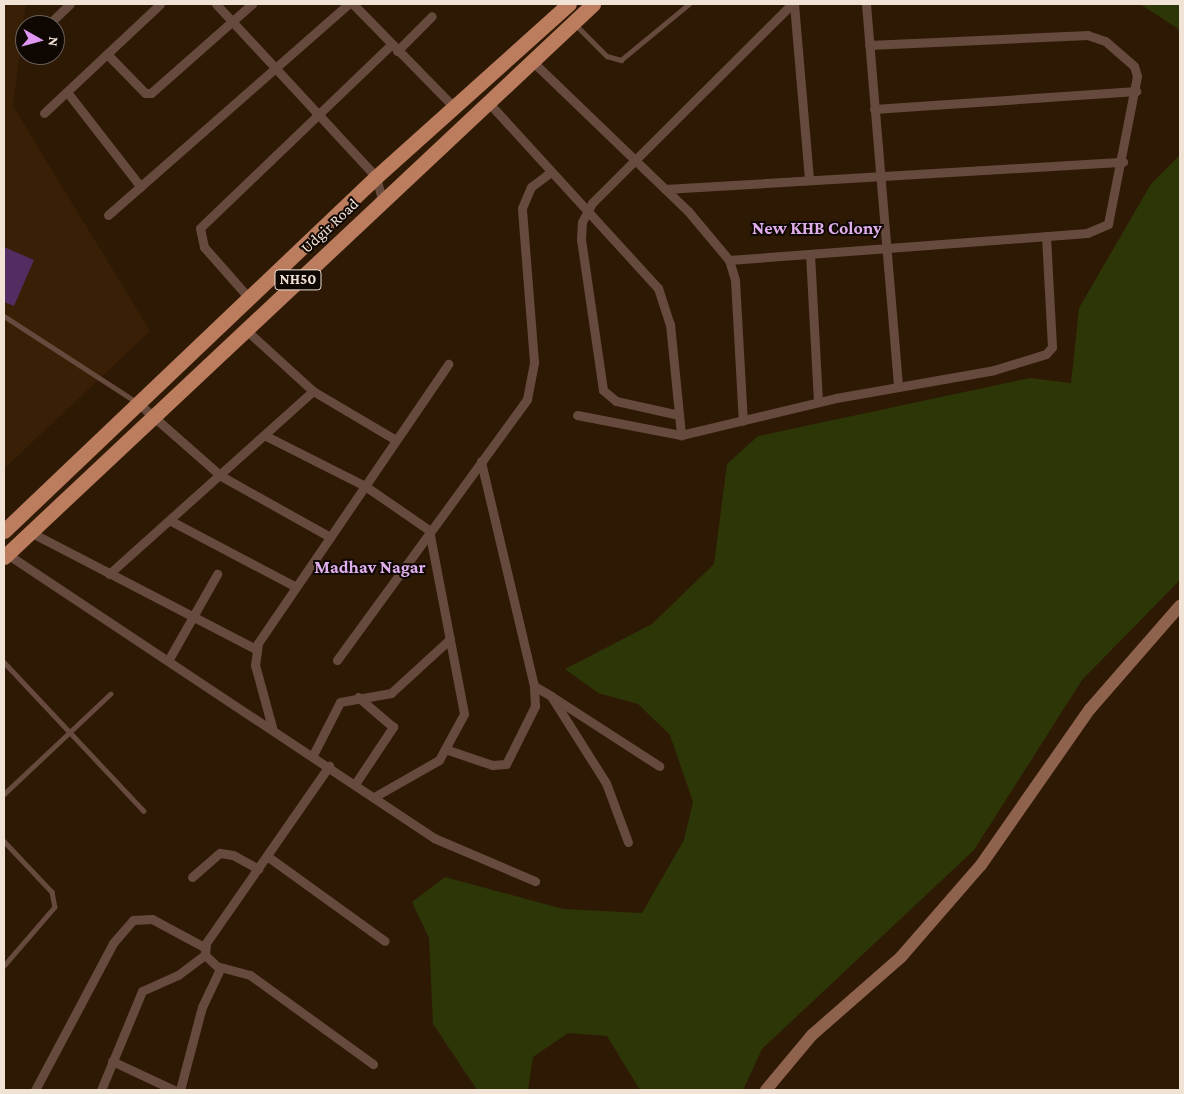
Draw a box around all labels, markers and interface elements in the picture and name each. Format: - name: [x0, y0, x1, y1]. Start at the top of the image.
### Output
- north arrow: [15, 15, 65, 65]
- text: N: [45, 36, 62, 47]
- street label: Udgir Road: [297, 195, 363, 257]
- district label: New KHB Colony: [752, 217, 882, 239]
- road number: NH50: [274, 268, 322, 292]
- district label: Madhav Nagar: [314, 556, 426, 578]

